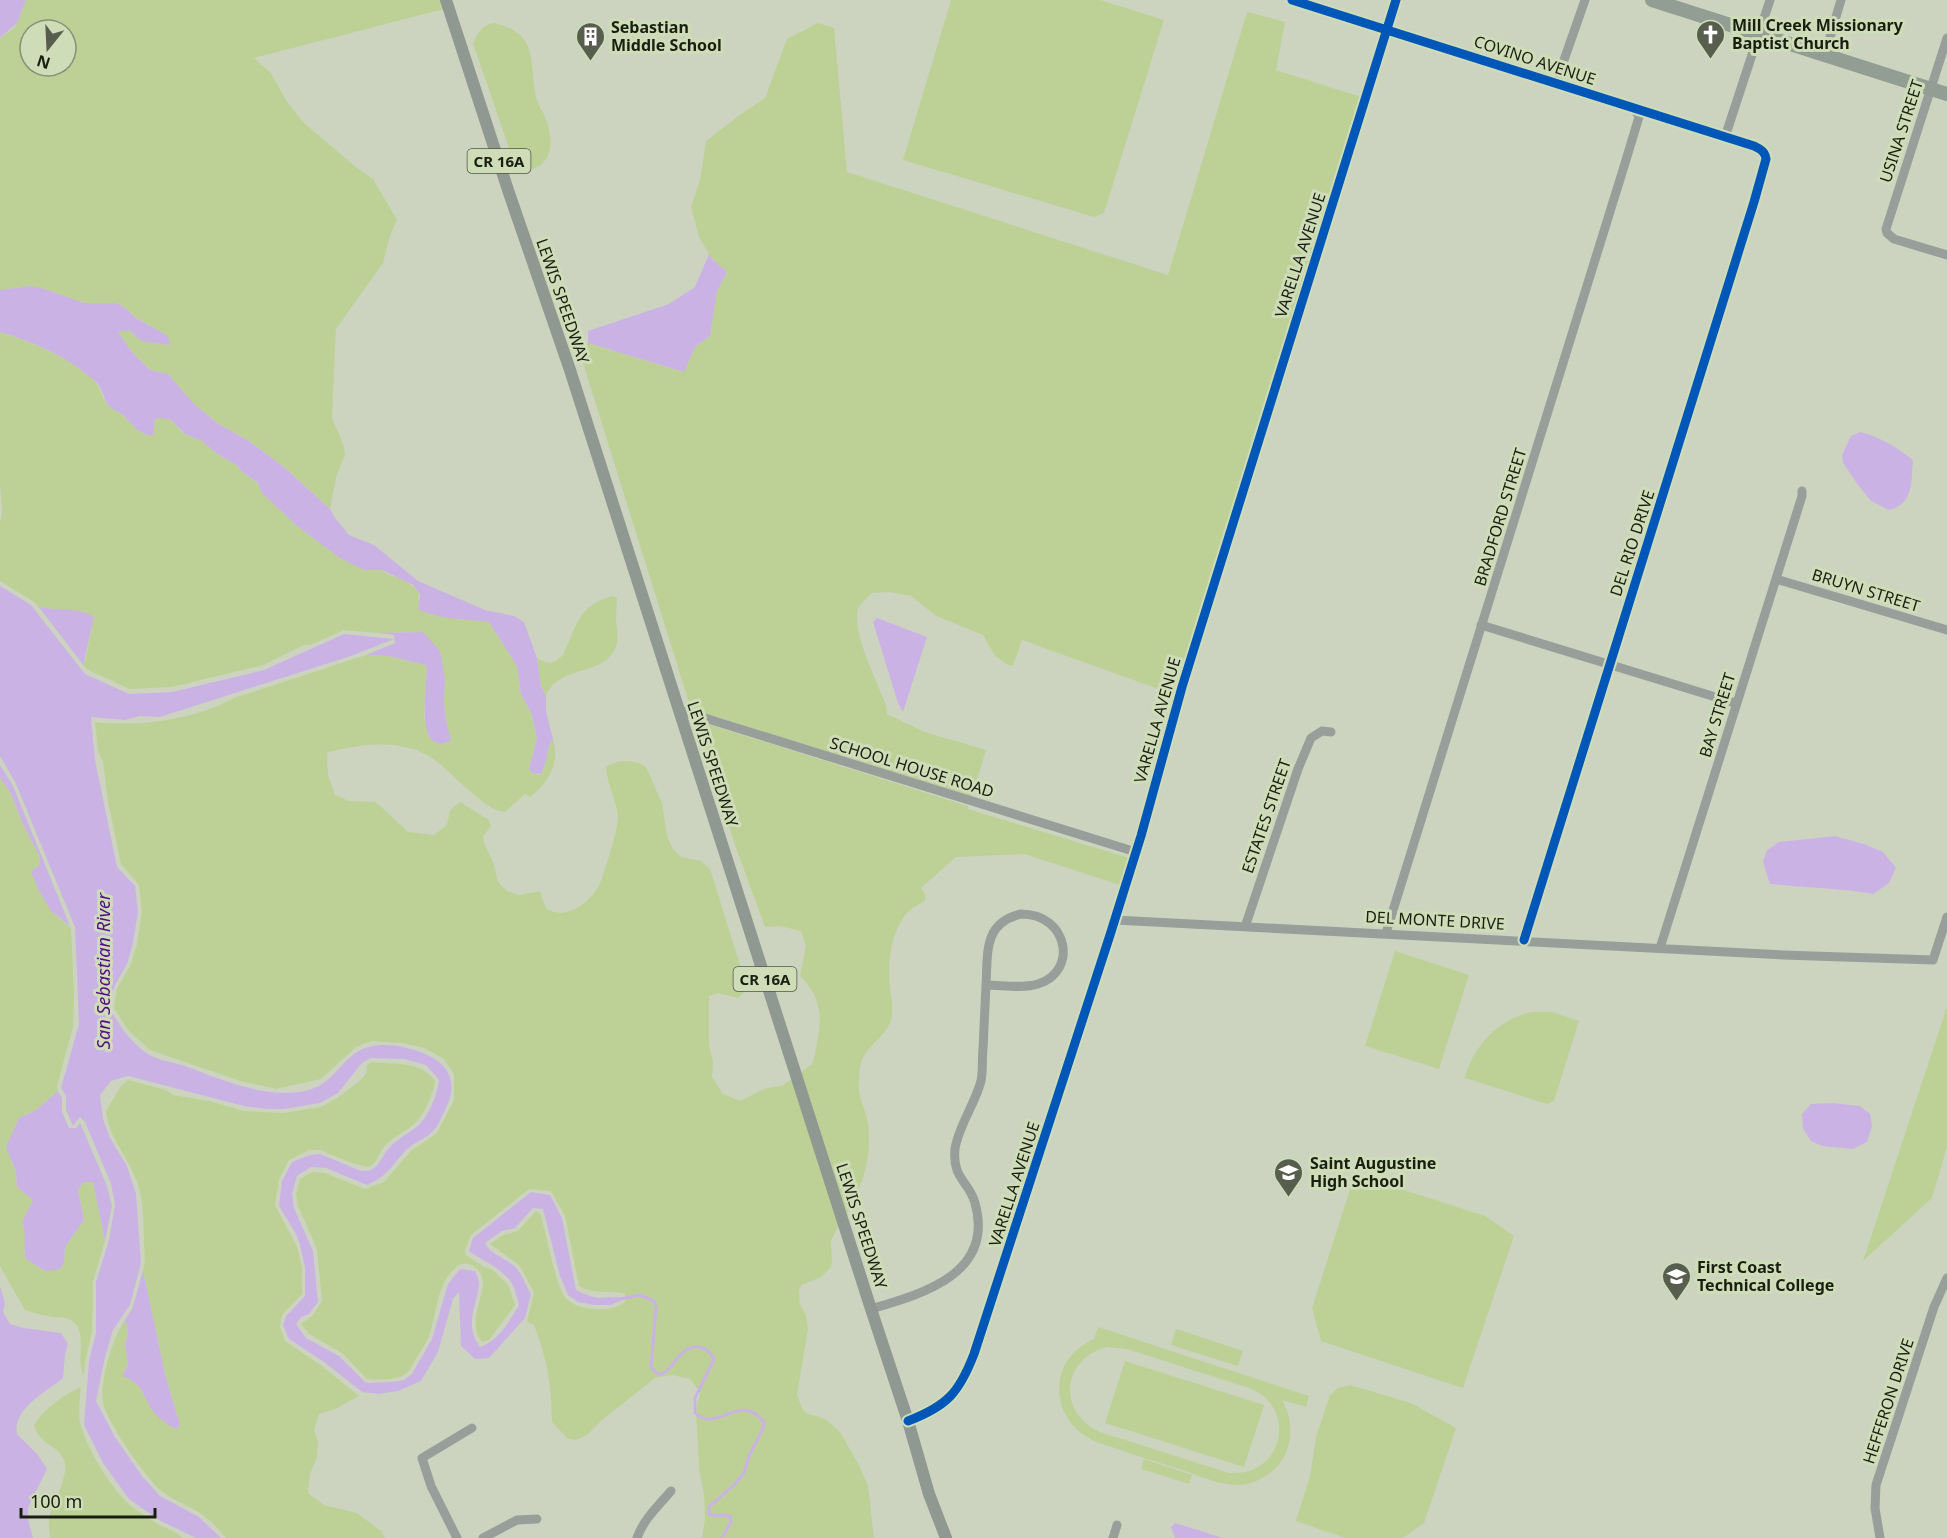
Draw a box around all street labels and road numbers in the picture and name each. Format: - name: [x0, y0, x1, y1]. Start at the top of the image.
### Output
- street label: COVINO AVENUE: [1471, 30, 1599, 90]
- street label: USINA STREET: [1874, 77, 1928, 185]
- road number: CR 16A: [468, 149, 530, 173]
- street label: VARELLA AVENUE: [1269, 190, 1331, 320]
- street label: LEWIS SPEEDWAY: [531, 236, 595, 367]
- street label: BRADFORD STREET: [1469, 445, 1531, 589]
- street label: DEL RIO DRIVE: [1604, 487, 1660, 599]
- street label: BRUYN STREET: [1809, 563, 1923, 617]
- street label: VARELLA AVENUE: [1129, 654, 1185, 786]
- street label: BAY STREET: [1694, 670, 1740, 760]
- street label: LEWIS SPEEDWAY: [682, 698, 744, 831]
- street label: SCHOOL HOUSE ROAD: [827, 732, 997, 802]
- street label: ESTATES STREET: [1236, 756, 1296, 876]
- street label: DEL MONTE DRIVE: [1365, 905, 1505, 935]
- road number: CR 16A: [734, 967, 796, 991]
- street label: VARELLA AVENUE: [983, 1119, 1045, 1249]
- street label: LEWIS SPEEDWAY: [831, 1160, 893, 1293]
- street label: HEFFERON DRIVE: [1857, 1336, 1919, 1466]

